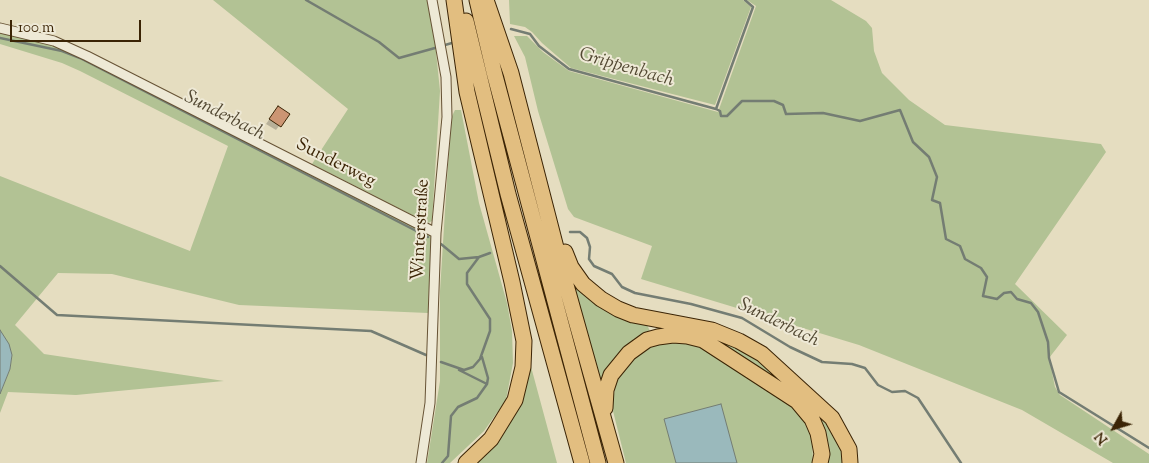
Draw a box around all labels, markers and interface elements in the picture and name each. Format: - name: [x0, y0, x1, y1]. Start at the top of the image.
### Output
- scale bar: [12, 10, 144, 42]
- text: 100 m: [18, 18, 54, 39]
- water label: Grippenbach: [576, 45, 676, 93]
- water label: Sunderbach: [180, 87, 268, 147]
- street label: Sunderweg: [291, 135, 379, 193]
- street label: Winterstraße: [409, 179, 435, 281]
- water label: Sunderbach: [734, 295, 822, 353]
- north arrow: [1089, 403, 1139, 453]
- text: N: [1091, 427, 1114, 448]

